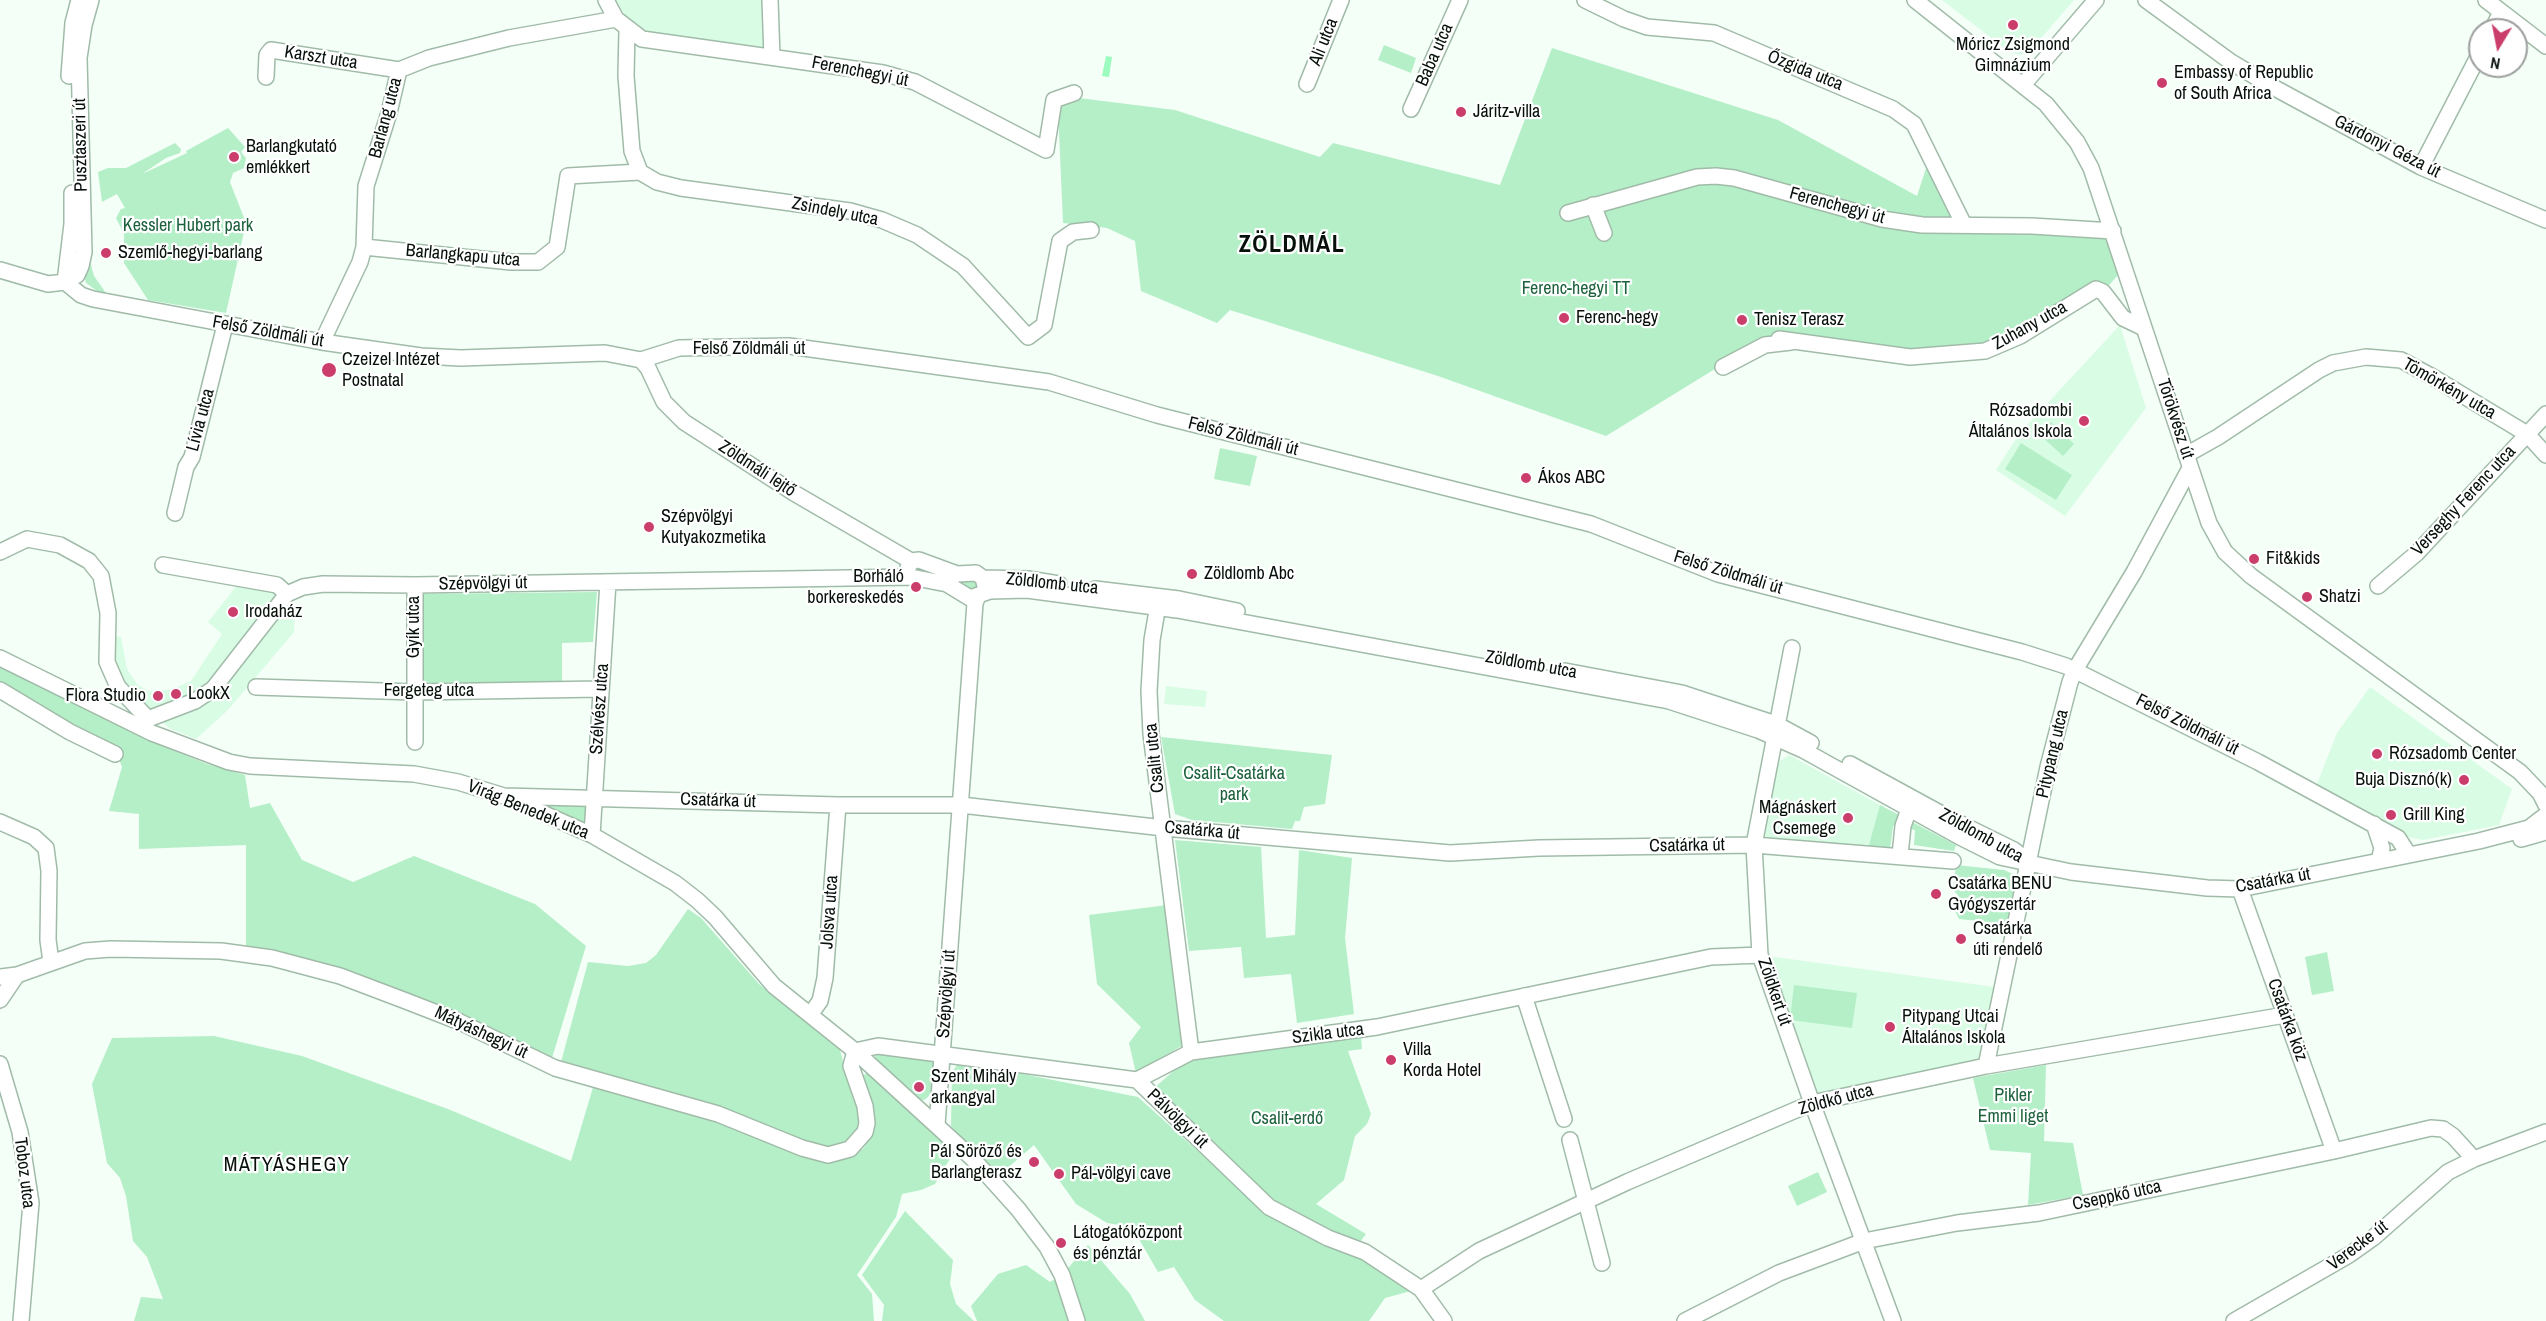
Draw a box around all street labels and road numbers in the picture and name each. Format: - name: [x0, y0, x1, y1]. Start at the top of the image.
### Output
- street label: Ali utca: [1305, 15, 1343, 69]
- street label: Baba utca: [1412, 20, 1458, 90]
- street label: Karszt utca: [283, 42, 359, 74]
- street label: Őzgida utca: [1764, 46, 1846, 96]
- street label: Ferenchegyi út: [810, 52, 910, 92]
- street label: Barlang utca: [365, 75, 407, 161]
- street label: Pusztaszeri út: [69, 98, 93, 192]
- street label: Gárdonyi Géza út: [2330, 111, 2444, 183]
- street label: Ferenchegyi út: [1787, 183, 1887, 229]
- street label: Zsindely utca: [790, 193, 880, 231]
- street label: Barlangkapu utca: [405, 240, 521, 272]
- street label: Zuhany utca: [1989, 297, 2071, 355]
- street label: Felső Zöldmáli út: [211, 312, 325, 352]
- street label: Felső Zöldmáli út: [693, 338, 805, 360]
- street label: Tömörkény utca: [2398, 354, 2500, 424]
- street label: Törökvész út: [2152, 376, 2198, 462]
- street label: Lívia utca: [182, 386, 220, 454]
- street label: Felső Zöldmáli út: [1186, 413, 1300, 461]
- street label: Zöldmáli lejtő: [714, 436, 800, 502]
- street label: Verseghy Ferenc utca: [2407, 441, 2521, 561]
- street label: Felső Zöldmáli út: [1671, 546, 1785, 600]
- street label: Zöldlomb utca: [1005, 568, 1099, 600]
- street label: Szépvölgyi út: [439, 572, 527, 596]
- street label: Gyík utca: [403, 596, 425, 658]
- street label: Zöldlomb utca: [1483, 646, 1579, 684]
- street label: Szélvész utca: [586, 663, 614, 755]
- street label: Fergeteg utca: [384, 680, 474, 702]
- street label: Felső Zöldmáli út: [2132, 690, 2242, 760]
- street label: Pitypang utca: [2032, 708, 2074, 800]
- street label: Csalit utca: [1141, 722, 1169, 794]
- street label: Virág Benedek utca: [464, 776, 592, 844]
- street label: Csatárka út: [680, 789, 756, 813]
- street label: Zöldlomb utca: [1935, 804, 2027, 868]
- street label: Csatárka út: [1163, 817, 1241, 845]
- street label: Csatárka út: [1649, 835, 1725, 857]
- street label: Csatárka út: [2234, 864, 2312, 898]
- street label: Jolsva utca: [817, 874, 843, 950]
- street label: Szépvölgyi út: [933, 949, 961, 1039]
- street label: Zöldkert út: [1752, 956, 1796, 1028]
- street label: Csatárka köz: [2262, 976, 2312, 1064]
- street label: Mátyáshegyi út: [431, 1002, 531, 1064]
- street label: Szikla utca: [1291, 1019, 1365, 1049]
- street label: Zöldkő utca: [1796, 1080, 1876, 1120]
- street label: Pálvölgyi út: [1142, 1085, 1212, 1153]
- street label: Toboz utca: [9, 1136, 39, 1210]
- street label: Cseppkő utca: [2071, 1176, 2163, 1216]
- street label: Verecke út: [2324, 1216, 2392, 1276]

